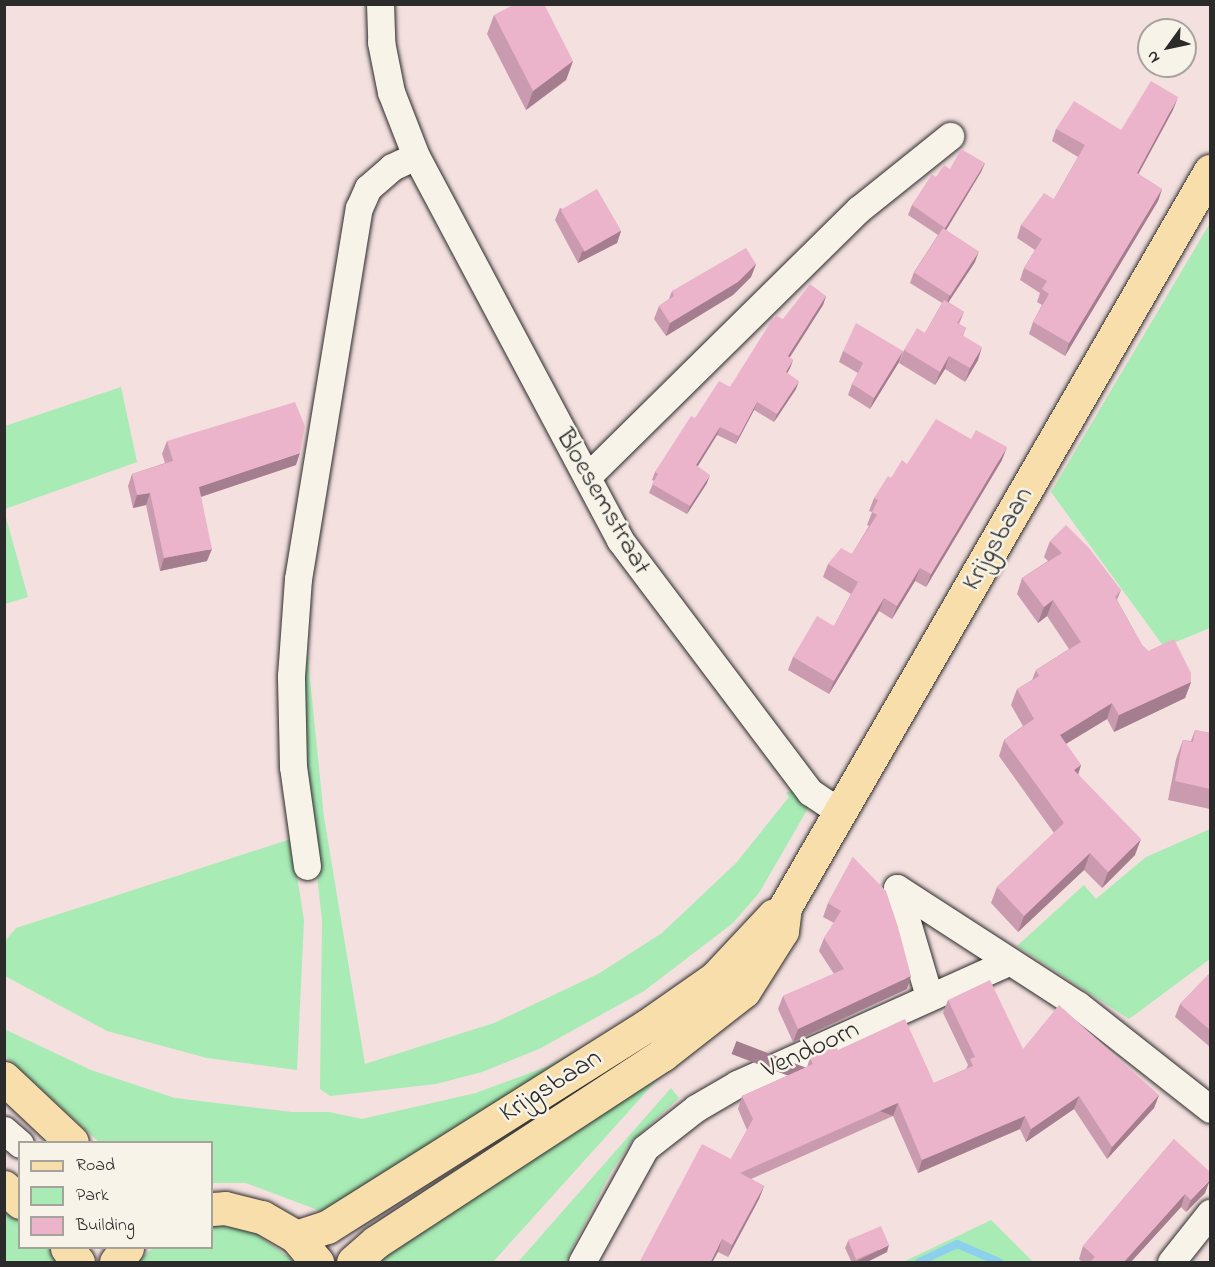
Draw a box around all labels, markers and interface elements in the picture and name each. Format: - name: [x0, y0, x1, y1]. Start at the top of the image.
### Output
- north arrow: [1137, 18, 1197, 78]
- text: N: [1141, 46, 1167, 68]
- street label: Bloesemstraat: [548, 423, 658, 581]
- street label: Krijgsbaan: [955, 481, 1041, 597]
- street label: Vendoorn: [757, 1014, 865, 1086]
- street label: Krijgsbaan: [494, 1042, 608, 1130]
- legend: [18, 1141, 213, 1249]
- text: Road: [76, 1153, 115, 1179]
- text: Park: [76, 1183, 109, 1209]
- text: Building: [76, 1213, 135, 1239]

